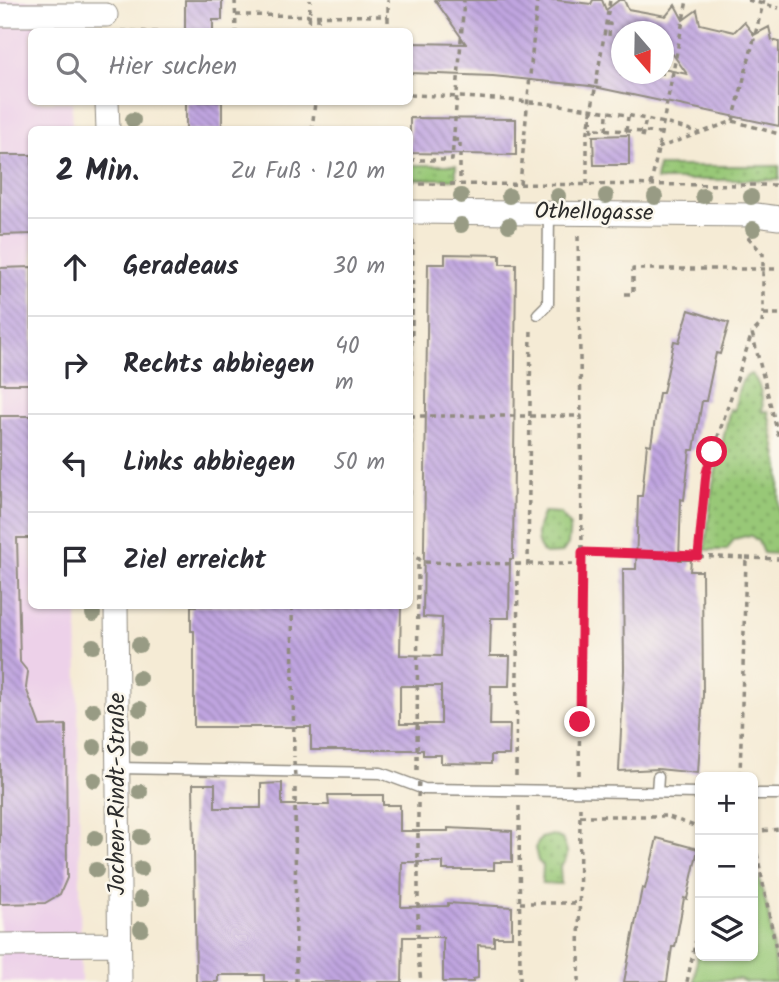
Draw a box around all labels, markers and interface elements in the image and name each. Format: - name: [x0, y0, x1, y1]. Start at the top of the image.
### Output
- north arrow: [611, 21, 674, 84]
- search box: [28, 28, 413, 105]
- text: Hier suchen: [108, 46, 237, 88]
- icon: search: [52, 48, 90, 86]
- text: 2 Min.: [56, 148, 139, 196]
- text: Zu Fuß · 120 m: [230, 154, 385, 190]
- street label: Othellogasse: [534, 194, 654, 232]
- text: Geradeaus: [123, 246, 239, 288]
- icon: ahead: [56, 248, 94, 286]
- text: 30 m: [333, 249, 385, 285]
- text: 40 m: [335, 329, 360, 401]
- text: Rechts abbiegen: [123, 344, 314, 386]
- icon: right: [56, 346, 94, 384]
- route start: [696, 436, 727, 467]
- text: Links abbiegen: [123, 442, 295, 484]
- icon: left: [56, 444, 94, 482]
- text: 50 m: [334, 445, 385, 481]
- text: Ziel erreicht: [123, 540, 266, 582]
- icon: arrive: [56, 542, 94, 580]
- street label: Jochen-Rindt-Straße: [100, 693, 136, 895]
- route end: [564, 706, 595, 737]
- map controls: [695, 772, 758, 961]
- button: +: [695, 772, 758, 835]
- button: −: [695, 835, 758, 898]
- button: layers: [695, 898, 758, 961]

